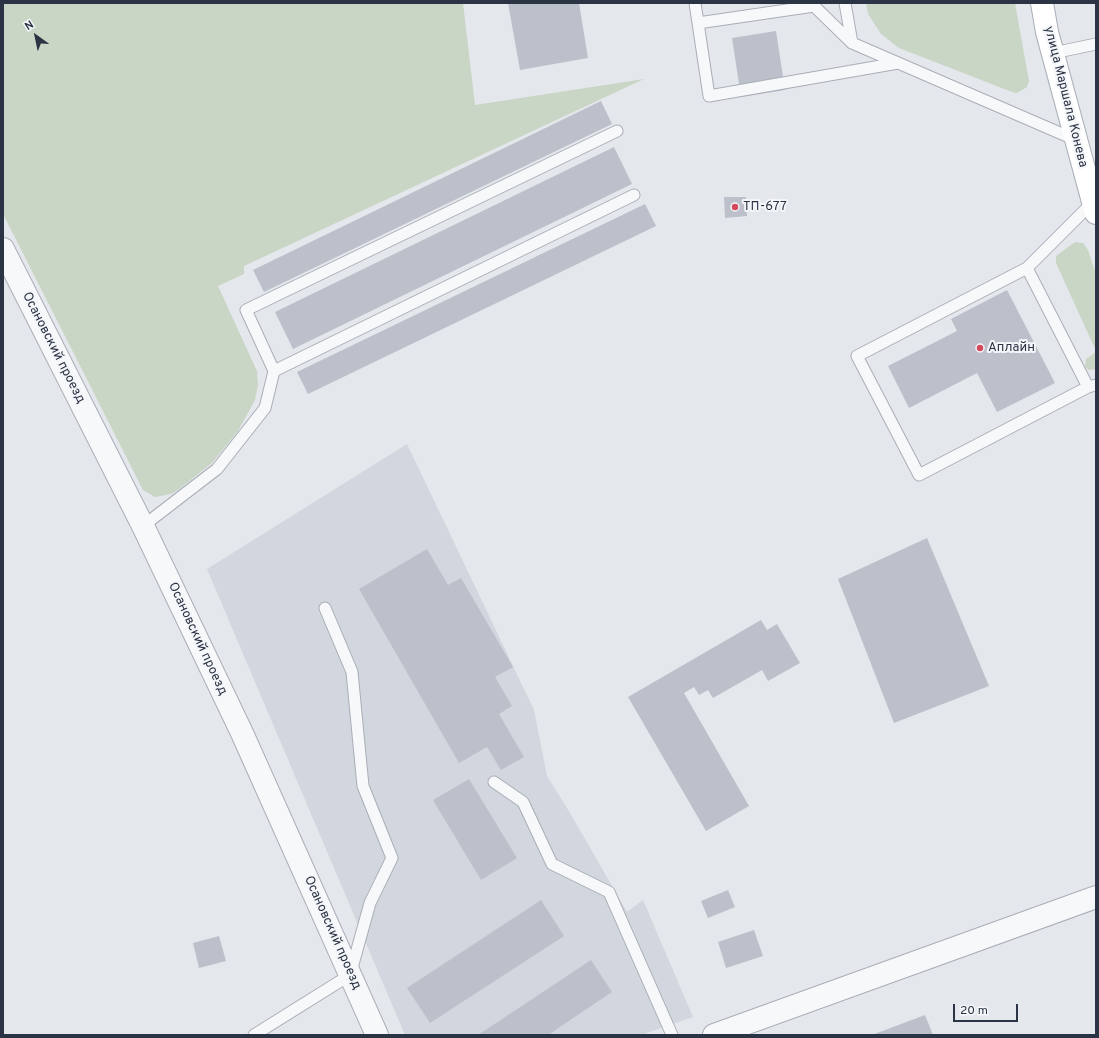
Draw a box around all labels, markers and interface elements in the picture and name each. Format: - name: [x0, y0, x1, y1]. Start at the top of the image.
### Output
- north arrow: [16, 16, 56, 56]
- text: N: [22, 18, 37, 34]
- street label: улица Маршала Конева: [1040, 25, 1090, 169]
- place label: ТП-677: [743, 199, 787, 215]
- marker: ТП-677: [730, 202, 740, 212]
- street label: Осановский проезд: [18, 290, 88, 406]
- place label: Аплайн: [988, 340, 1035, 356]
- marker: Аплайн: [975, 343, 985, 353]
- street label: Осановский проезд: [164, 580, 230, 698]
- street label: Осановский проезд: [300, 874, 364, 992]
- scale bar: [955, 996, 1020, 1022]
- text: 20 m: [960, 1003, 988, 1019]

